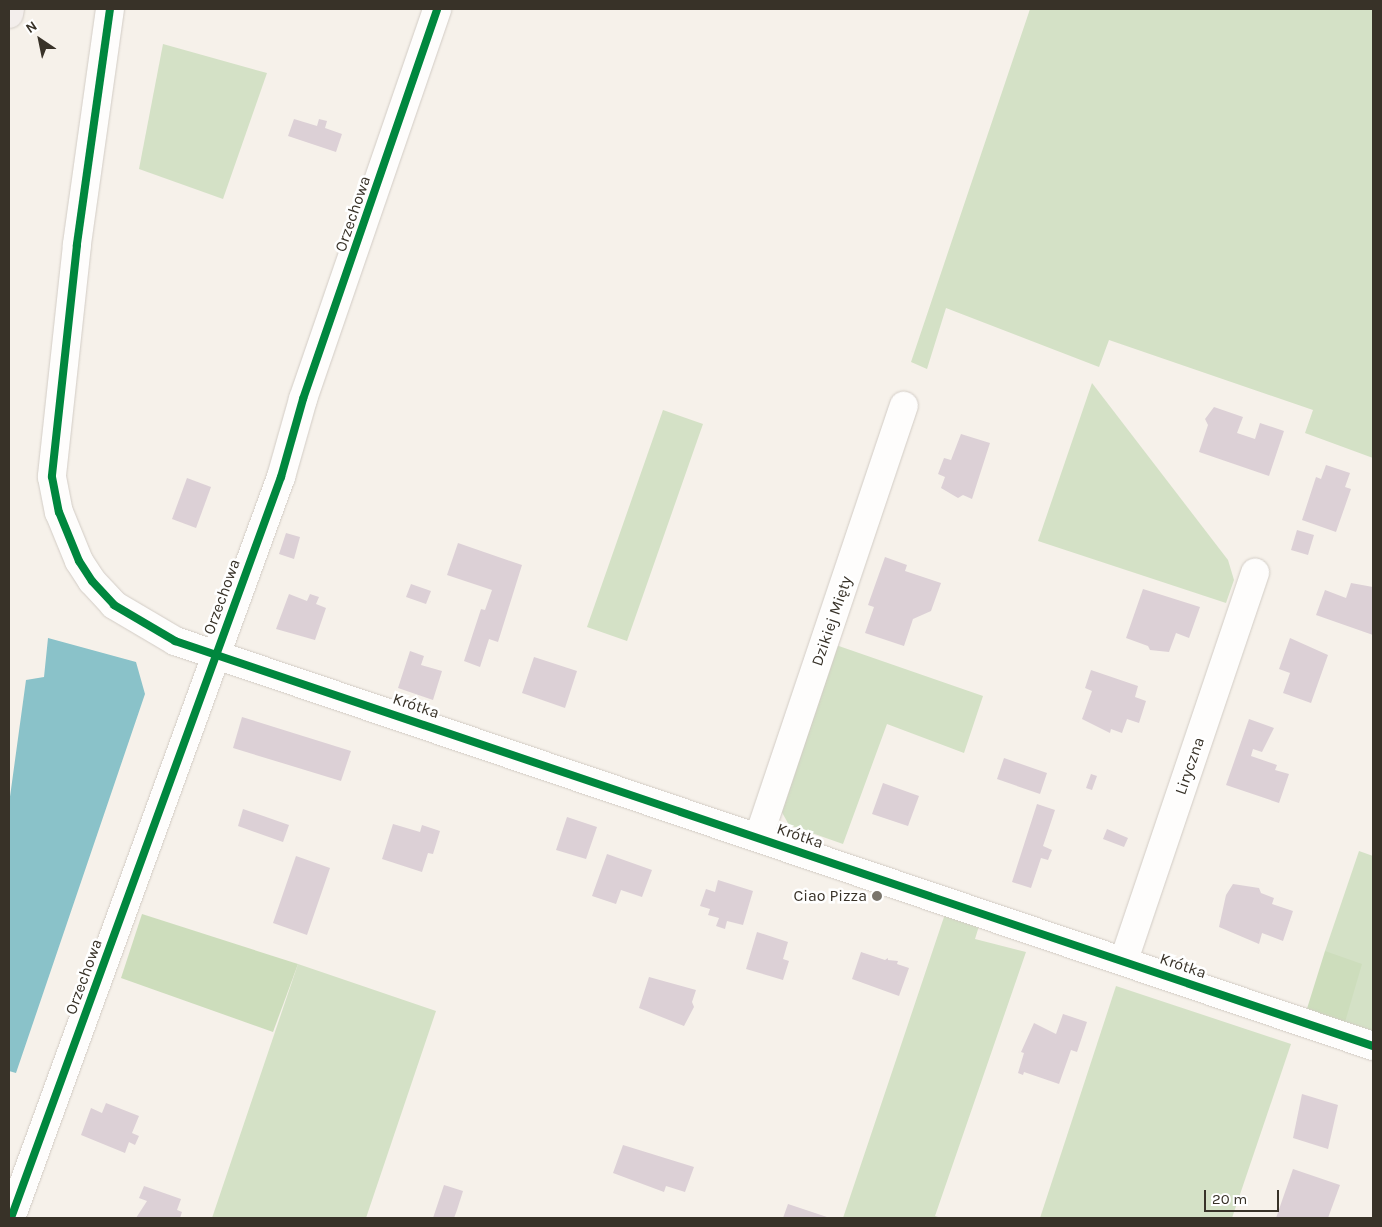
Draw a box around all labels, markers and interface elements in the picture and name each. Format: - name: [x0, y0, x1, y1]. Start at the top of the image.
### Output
- north arrow: [15, 15, 65, 65]
- text: N: [22, 17, 40, 37]
- street label: Orzechowa: [331, 174, 375, 254]
- street label: Orzechowa: [199, 557, 245, 637]
- street label: Dzikiej Mięty: [808, 574, 856, 668]
- street label: Krótka: [390, 689, 442, 723]
- street label: Liryczna: [1171, 735, 1209, 797]
- street label: Krótka: [774, 819, 826, 853]
- place label: Ciao Pizza: [793, 886, 867, 906]
- marker: Ciao Pizza: [871, 890, 883, 902]
- street label: Orzechowa: [61, 937, 107, 1017]
- street label: Krótka: [1157, 949, 1209, 983]
- scale bar: [1207, 1180, 1282, 1212]
- text: 20 m: [1212, 1190, 1247, 1208]

